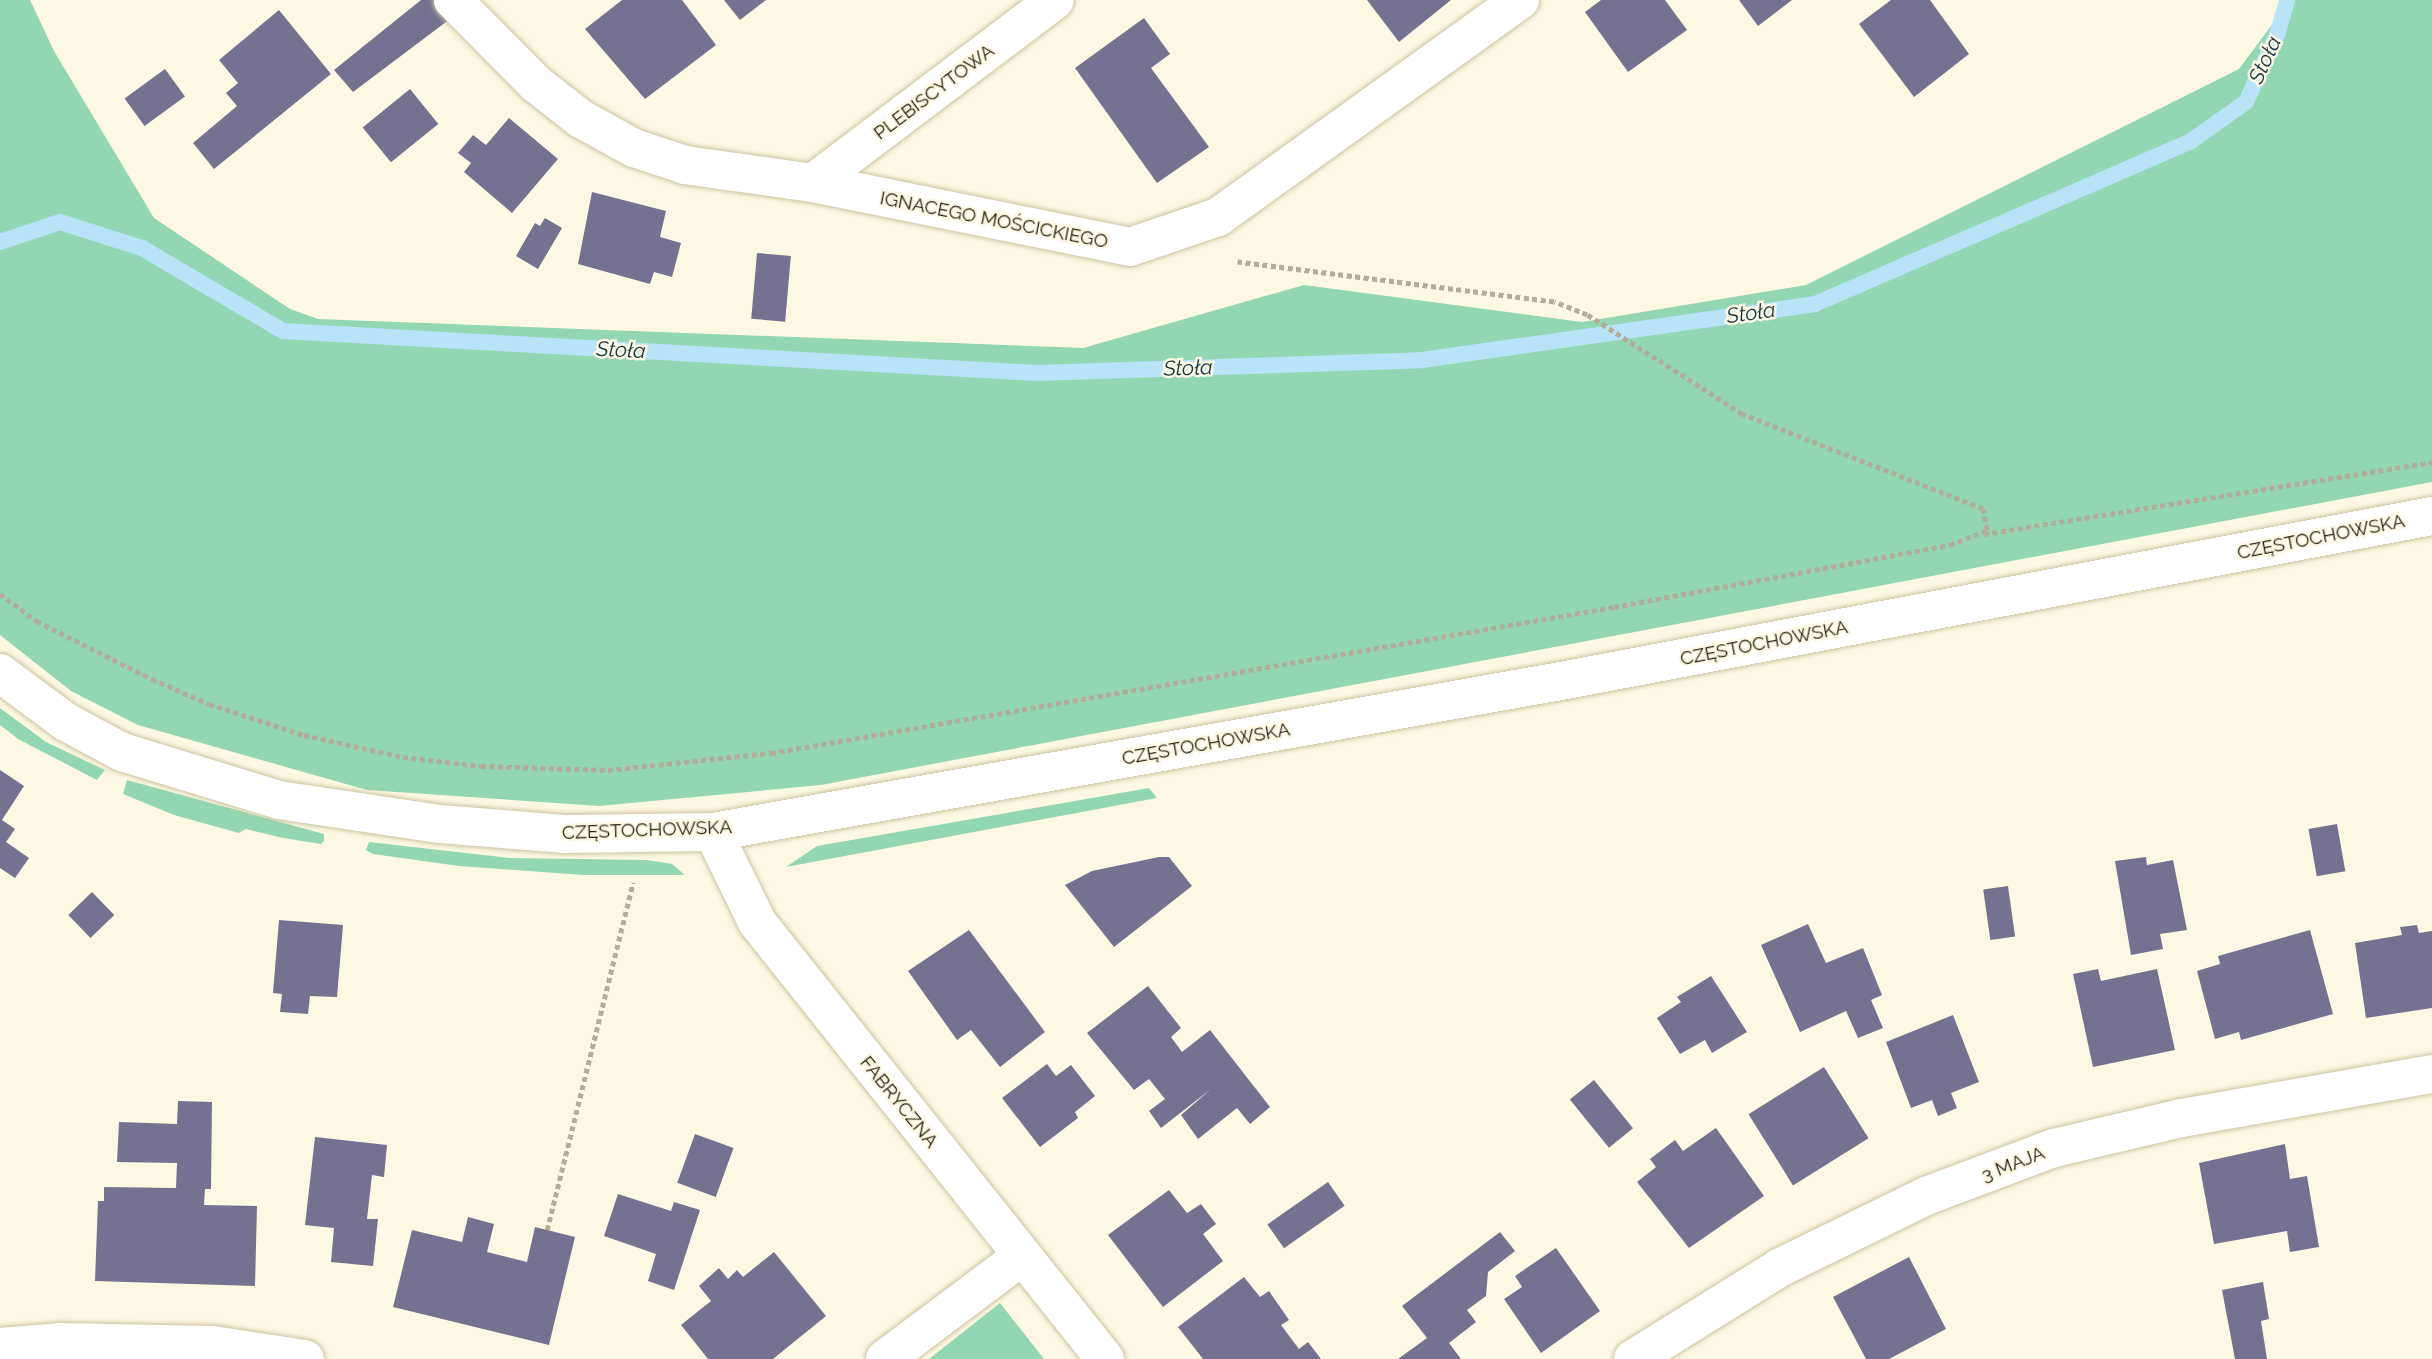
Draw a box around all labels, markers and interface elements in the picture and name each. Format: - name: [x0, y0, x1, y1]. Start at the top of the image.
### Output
- water label: Stoła: [2243, 32, 2287, 88]
- street label: PLEBISCYTOWA: [869, 39, 999, 145]
- street label: IGNACEGO MOŚCICKIEGO: [878, 187, 1110, 253]
- water label: Stoła: [1725, 297, 1777, 329]
- water label: Stoła: [596, 336, 646, 364]
- water label: Stoła: [1163, 355, 1213, 381]
- street label: CZĘSTOCHOWSKA: [2235, 510, 2407, 564]
- street label: CZĘSTOCHOWSKA: [1678, 616, 1850, 670]
- street label: CZĘSTOCHOWSKA: [1120, 718, 1292, 770]
- street label: CZĘSTOCHOWSKA: [561, 816, 733, 844]
- street label: FABRYCZNA: [855, 1052, 943, 1152]
- street label: 3 MAJA: [1978, 1142, 2048, 1186]

